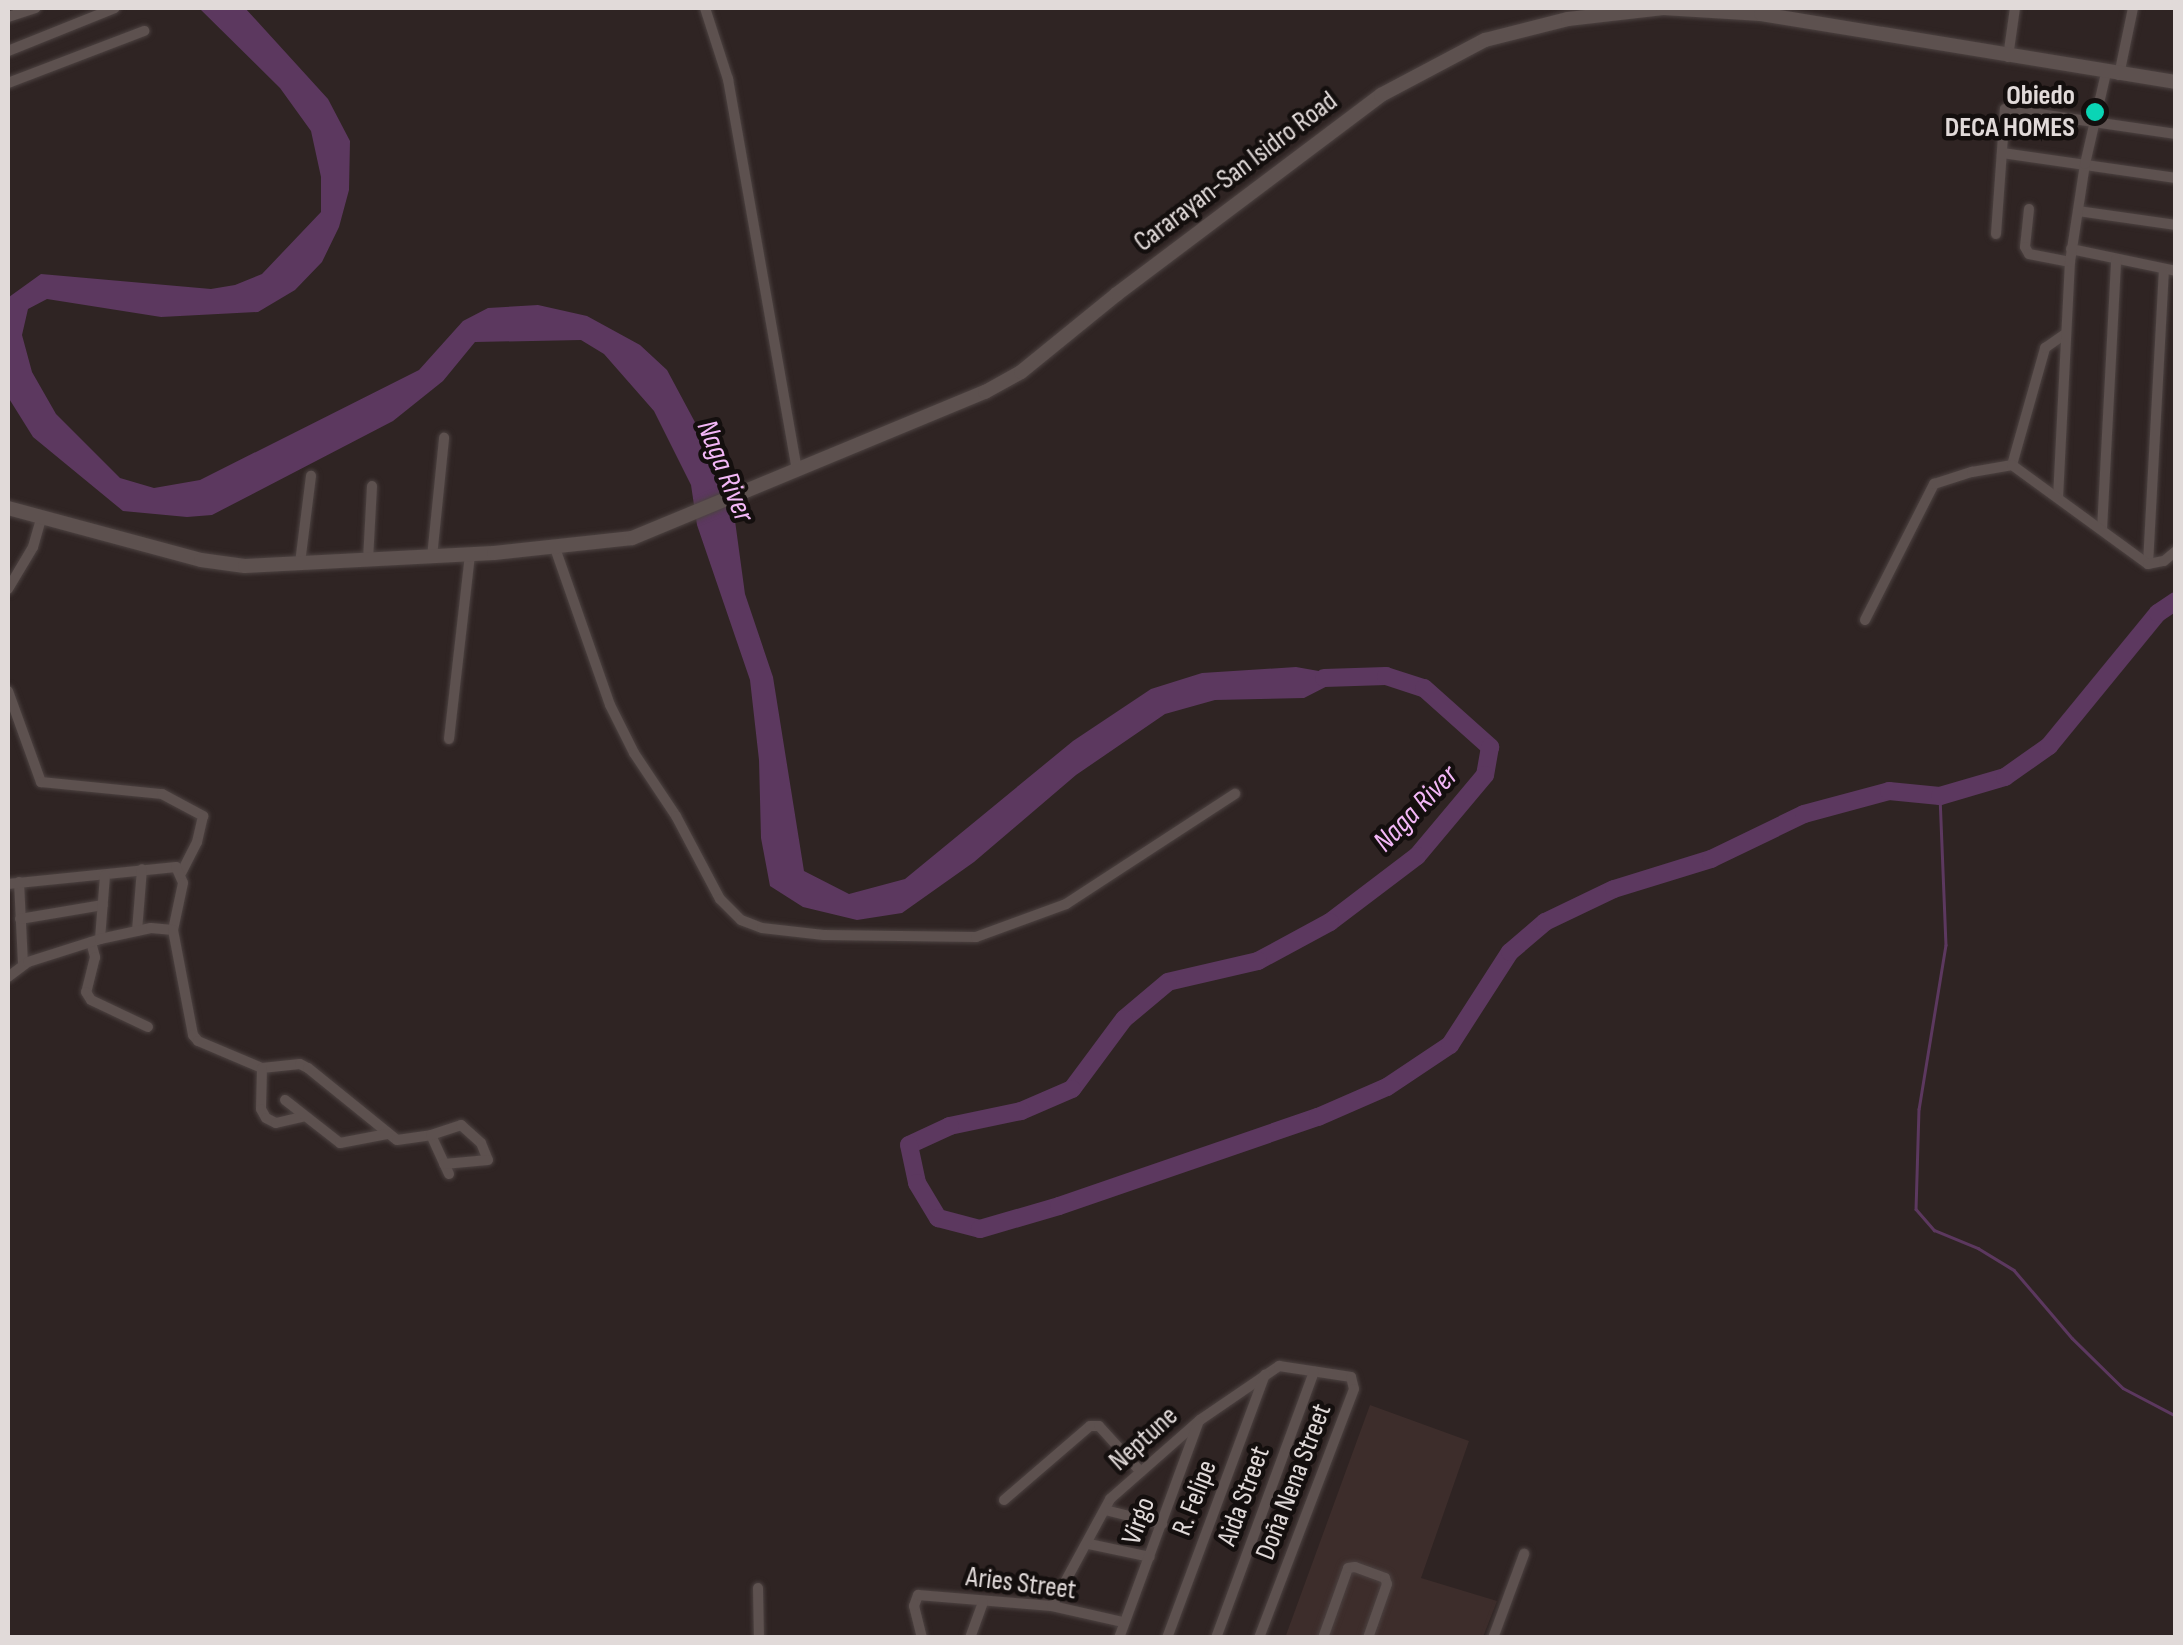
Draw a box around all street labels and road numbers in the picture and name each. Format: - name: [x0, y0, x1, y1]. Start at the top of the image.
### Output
- street label: Cararayan-San Isidro Road: [1128, 85, 1344, 259]
- street label: Doña Nena Street: [1249, 1399, 1339, 1565]
- street label: Neptune: [1103, 1400, 1185, 1478]
- street label: Aida Street: [1211, 1442, 1277, 1550]
- street label: R. Felipe: [1165, 1456, 1225, 1540]
- street label: Virgo: [1115, 1493, 1163, 1549]
- street label: Aries Street: [964, 1561, 1078, 1607]

